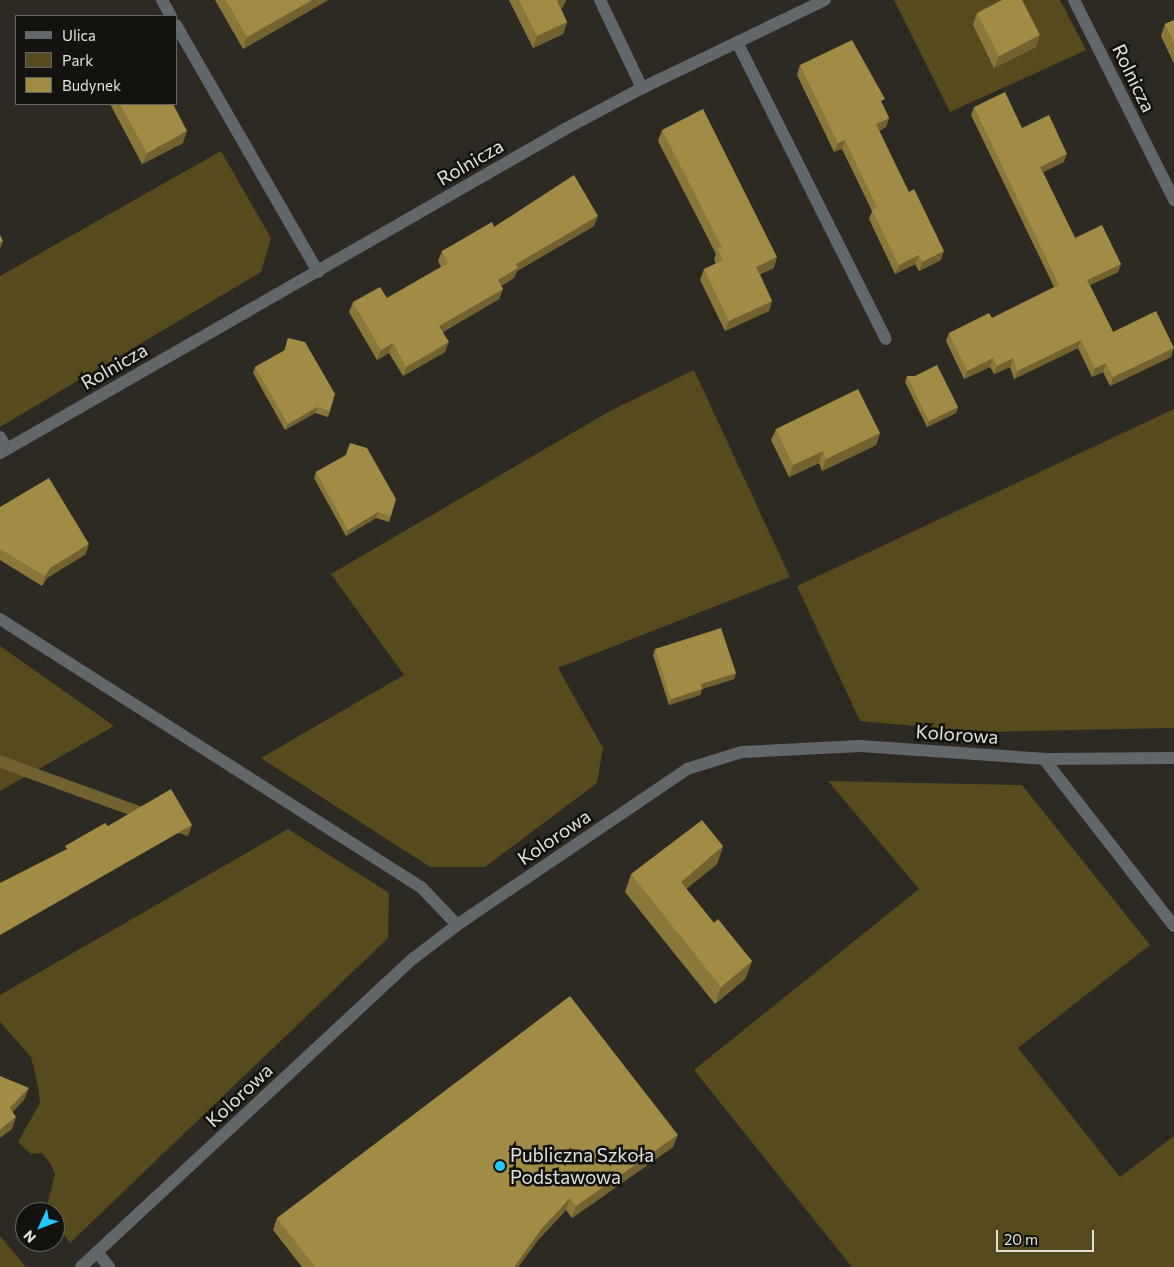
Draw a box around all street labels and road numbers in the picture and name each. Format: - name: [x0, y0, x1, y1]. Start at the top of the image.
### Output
- street label: Rolnicza: [1108, 40, 1160, 116]
- street label: Rolnicza: [433, 134, 507, 190]
- street label: Rolnicza: [77, 338, 151, 394]
- street label: Kolorowa: [915, 720, 999, 748]
- street label: Kolorowa: [513, 804, 595, 870]
- street label: Kolorowa: [201, 1058, 277, 1132]

